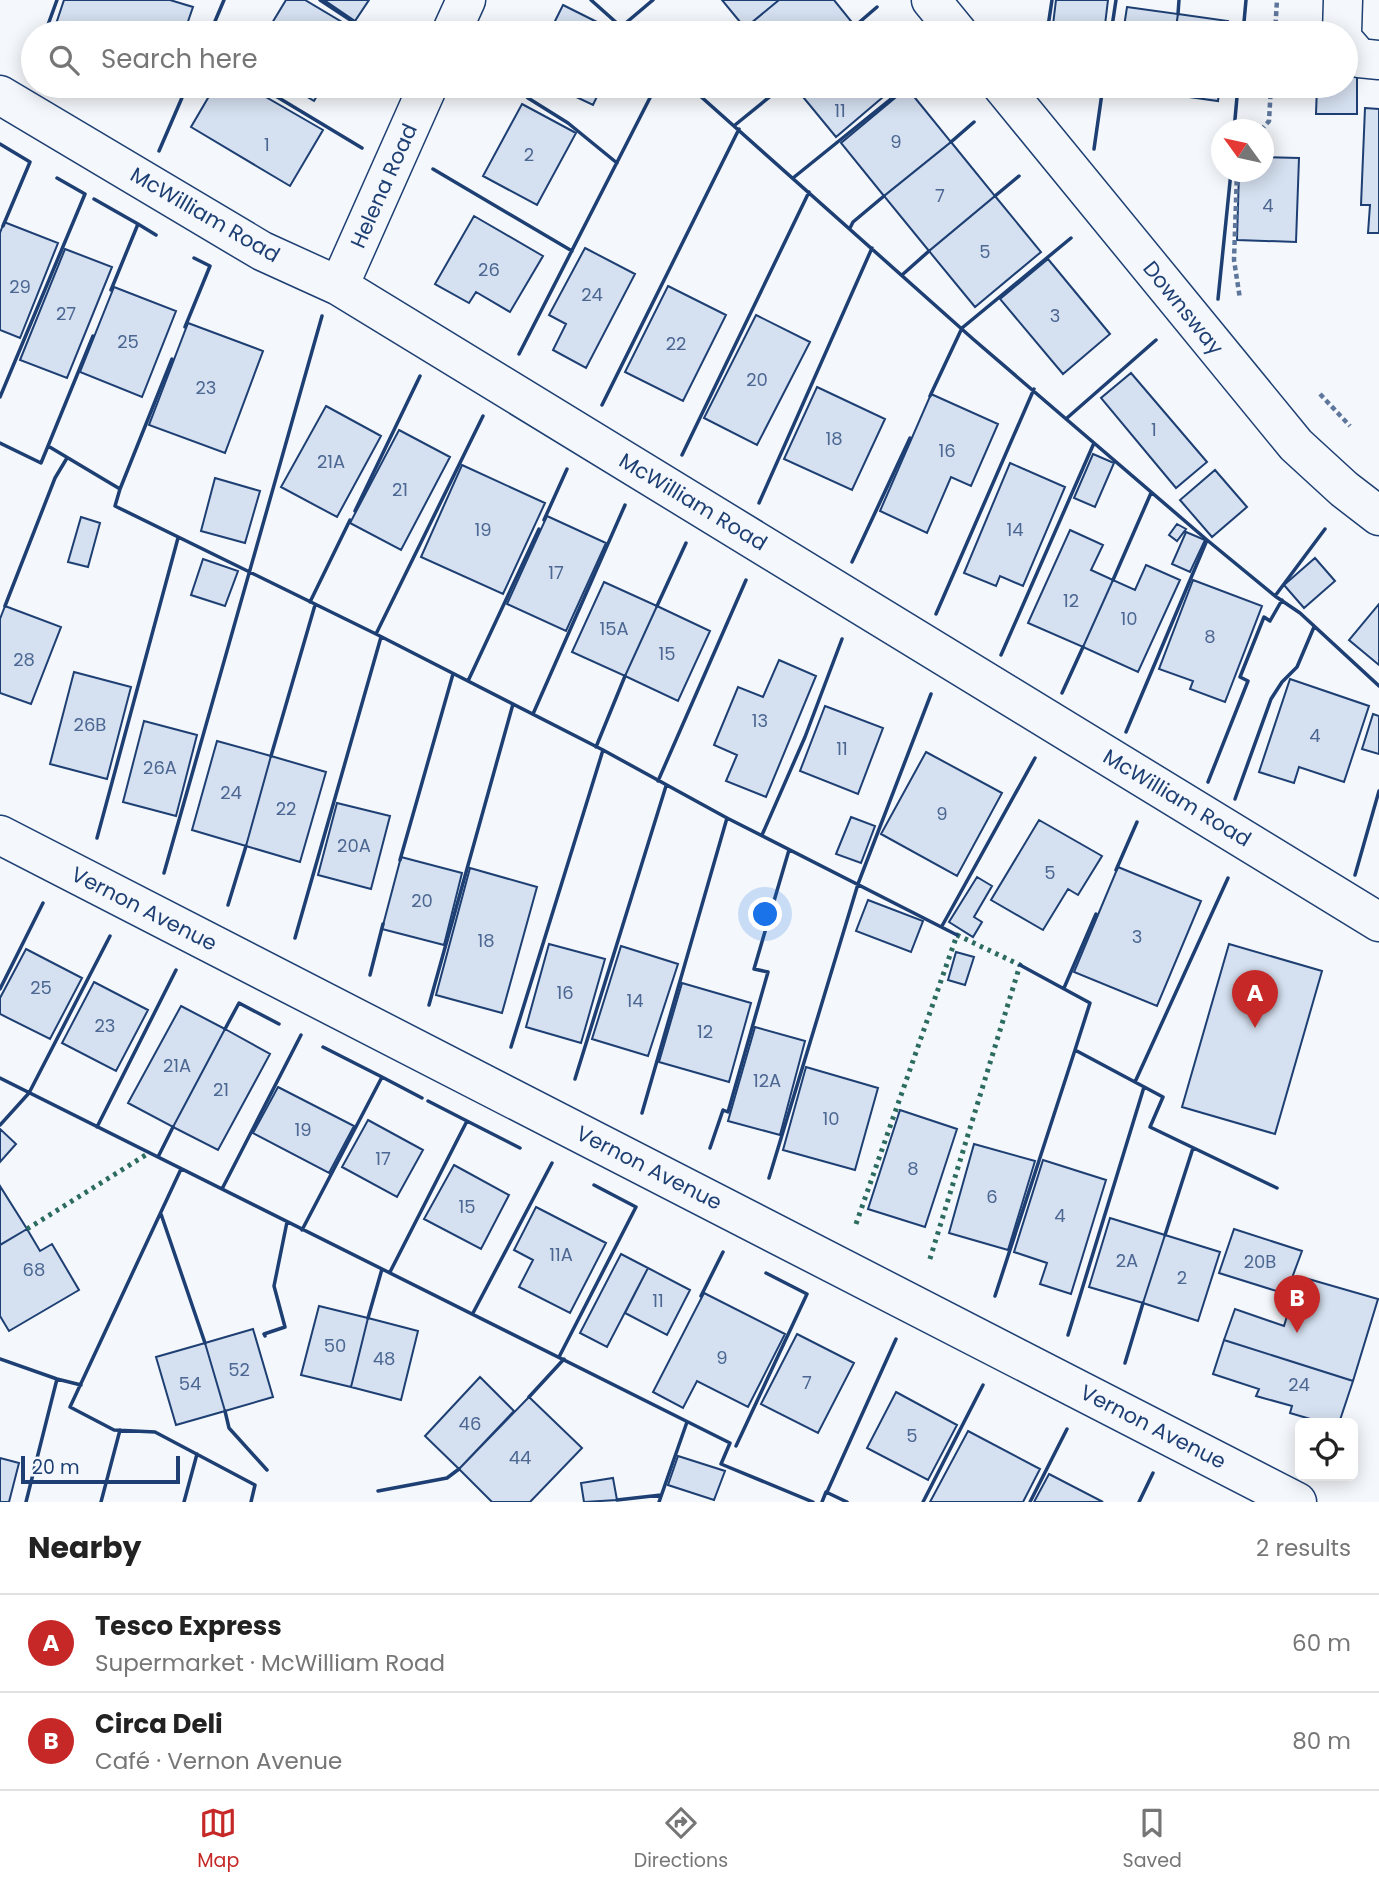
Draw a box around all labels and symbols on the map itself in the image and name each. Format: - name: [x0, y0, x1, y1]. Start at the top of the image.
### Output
- house number: 11: [834, 98, 846, 123]
- street label: Helena Road: [343, 119, 424, 253]
- north arrow: [1211, 119, 1274, 182]
- house number: 9: [890, 129, 902, 154]
- house number: 1: [264, 132, 270, 157]
- house number: 2: [524, 142, 534, 167]
- street label: McWilliam Road: [125, 160, 285, 269]
- house number: 7: [935, 183, 945, 208]
- house number: 4: [1262, 193, 1274, 218]
- house number: 5: [979, 239, 991, 264]
- street label: Downsway: [1137, 255, 1230, 361]
- house number: 26: [478, 257, 500, 282]
- house number: 29: [9, 274, 31, 299]
- house number: 24: [581, 282, 603, 307]
- house number: 27: [56, 301, 76, 326]
- house number: 3: [1050, 303, 1060, 328]
- house number: 25: [117, 329, 139, 354]
- house number: 22: [666, 331, 686, 356]
- house number: 20: [746, 367, 768, 392]
- house number: 23: [196, 375, 216, 400]
- house number: 1: [1151, 417, 1157, 442]
- house number: 18: [825, 426, 843, 451]
- house number: 16: [938, 438, 956, 463]
- street label: McWilliam Road: [614, 446, 773, 557]
- house number: 21A: [317, 449, 345, 474]
- house number: 21: [392, 477, 408, 502]
- house number: 19: [474, 517, 492, 542]
- house number: 14: [1006, 517, 1024, 542]
- house number: 17: [548, 560, 564, 585]
- house number: 12: [1063, 588, 1079, 613]
- house number: 10: [1120, 606, 1138, 631]
- house number: 15A: [599, 616, 629, 641]
- house number: 8: [1204, 624, 1216, 649]
- house number: 15: [658, 641, 676, 666]
- house number: 28: [13, 647, 35, 672]
- house number: 13: [752, 708, 768, 733]
- house number: 26B: [74, 712, 106, 737]
- house number: 4: [1309, 723, 1321, 748]
- house number: 11: [836, 736, 848, 761]
- street label: McWilliam Road: [1098, 742, 1257, 853]
- house number: 26A: [143, 755, 177, 780]
- house number: 24: [220, 780, 242, 805]
- house number: 22: [276, 796, 296, 821]
- house number: 9: [936, 801, 948, 826]
- house number: 20A: [337, 833, 371, 858]
- street label: Vernon Avenue: [66, 859, 222, 958]
- house number: 5: [1044, 860, 1056, 885]
- house number: 20: [411, 888, 433, 913]
- your location: [748, 897, 782, 931]
- house number: 3: [1132, 924, 1142, 949]
- house number: 18: [477, 928, 495, 953]
- pin: A: [1232, 970, 1278, 1028]
- house number: 25: [30, 975, 52, 1000]
- house number: 16: [556, 980, 574, 1005]
- house number: 14: [626, 988, 644, 1013]
- house number: 23: [95, 1013, 115, 1038]
- house number: 12: [697, 1019, 713, 1044]
- house number: 21A: [163, 1053, 191, 1078]
- house number: 12A: [753, 1068, 781, 1093]
- house number: 21: [213, 1077, 229, 1102]
- house number: 10: [822, 1106, 840, 1131]
- house number: 19: [294, 1117, 312, 1142]
- street label: Vernon Avenue: [571, 1118, 727, 1217]
- house number: 17: [375, 1146, 391, 1171]
- house number: 8: [907, 1156, 919, 1181]
- house number: 6: [986, 1184, 998, 1209]
- house number: 15: [458, 1194, 476, 1219]
- house number: 4: [1054, 1203, 1066, 1228]
- house number: 11A: [549, 1242, 573, 1267]
- house number: 2A: [1116, 1248, 1138, 1273]
- house number: 20B: [1244, 1249, 1276, 1274]
- house number: 68: [23, 1257, 45, 1282]
- house number: 2: [1177, 1265, 1187, 1290]
- pin: B: [1274, 1275, 1320, 1333]
- house number: 11: [652, 1288, 664, 1313]
- house number: 50: [324, 1333, 346, 1358]
- house number: 9: [716, 1345, 728, 1370]
- house number: 48: [373, 1346, 395, 1371]
- house number: 52: [228, 1357, 250, 1382]
- house number: 7: [802, 1370, 812, 1395]
- house number: 54: [179, 1371, 201, 1396]
- house number: 24: [1288, 1372, 1310, 1397]
- street label: Vernon Avenue: [1075, 1377, 1231, 1476]
- house number: 46: [459, 1411, 481, 1436]
- house number: 5: [906, 1423, 918, 1448]
- house number: 44: [509, 1445, 531, 1470]
- scale bar: [21, 1453, 180, 1485]

